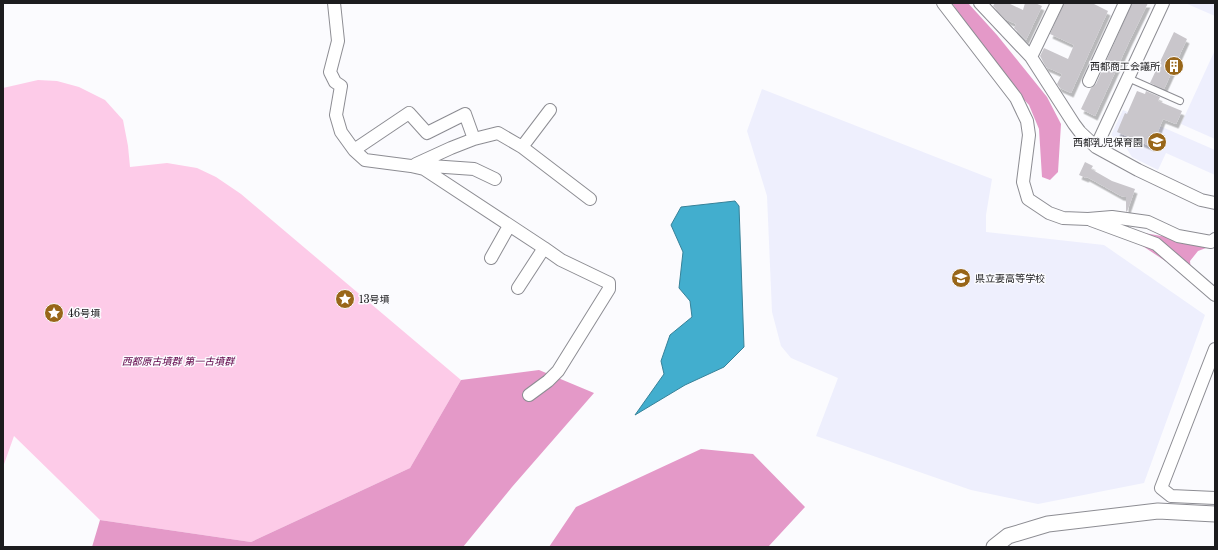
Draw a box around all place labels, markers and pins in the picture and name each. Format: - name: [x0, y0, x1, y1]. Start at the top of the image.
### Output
- building icon: 西都商工会議所: [1163, 55, 1185, 77]
- place label: 西都商工会議所: [1090, 60, 1160, 73]
- school or university icon: 西都乳児保育園: [1146, 131, 1168, 153]
- place label: 西都乳児保育園: [1073, 136, 1143, 149]
- school or university icon: 県立妻高等学校: [950, 267, 972, 289]
- place label: 県立妻高等学校: [975, 272, 1045, 285]
- place icon: 13号墳: [334, 288, 356, 310]
- place label: 13号墳: [359, 293, 390, 306]
- place icon: 46号墳: [43, 302, 65, 324]
- place label: 46号墳: [68, 307, 100, 320]

